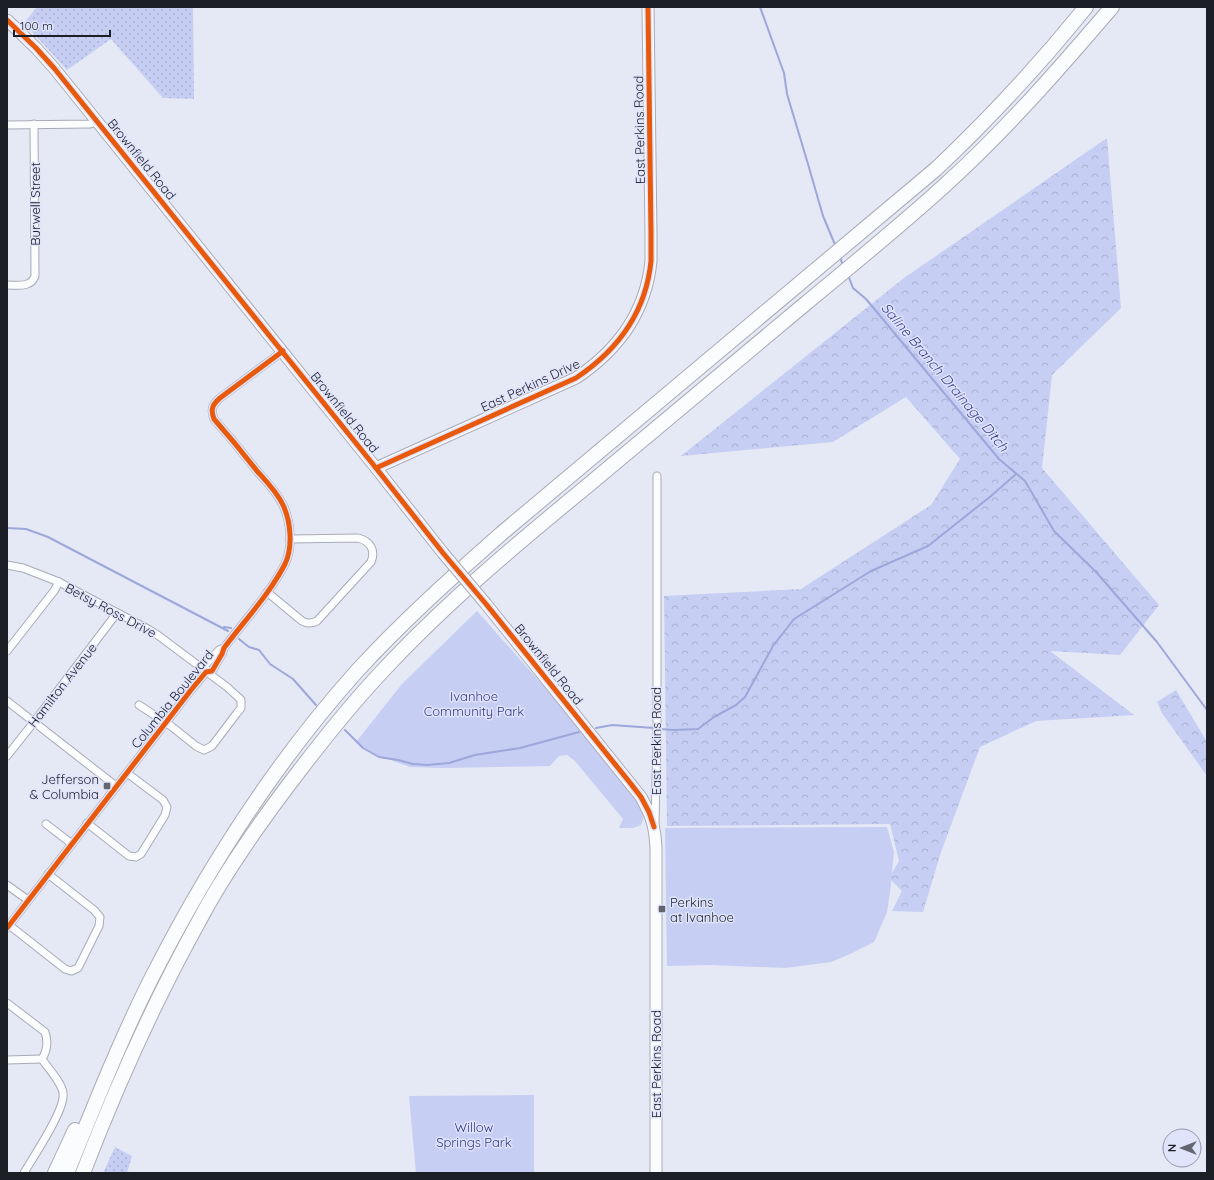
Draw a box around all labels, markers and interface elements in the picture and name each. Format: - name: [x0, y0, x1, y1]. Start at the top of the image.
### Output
- scale bar: [14, 12, 110, 38]
- text: 100 m: [20, 18, 53, 33]
- street label: East Perkins Road: [630, 76, 648, 184]
- street label: Brownfield Road: [104, 115, 180, 203]
- street label: Burwell Street: [27, 162, 43, 246]
- water label: Saline Branch Drainage Ditch: [877, 299, 1013, 456]
- street label: East Perkins Drive: [478, 355, 582, 415]
- street label: Brownfield Road: [307, 368, 383, 456]
- street label: Betsy Ross Drive: [63, 579, 159, 641]
- street label: Brownfield Road: [511, 620, 587, 708]
- street label: Hamilton Avenue: [24, 640, 100, 730]
- street label: Columbia Boulevard: [127, 647, 217, 751]
- street label: East Perkins Road: [648, 687, 664, 795]
- park label: Ivanhoe Community Park: [424, 688, 524, 719]
- place label: Jefferson & Columbia: [30, 771, 99, 802]
- marker: Jefferson & Columbia: [102, 781, 112, 791]
- place label: Perkins at Ivanhoe: [670, 894, 734, 925]
- marker: Perkins at Ivanhoe: [657, 904, 667, 914]
- street label: East Perkins Road: [648, 1010, 664, 1118]
- park label: Willow Springs Park: [436, 1119, 512, 1150]
- north arrow: [1162, 1128, 1202, 1168]
- text: N: [1165, 1144, 1179, 1152]

